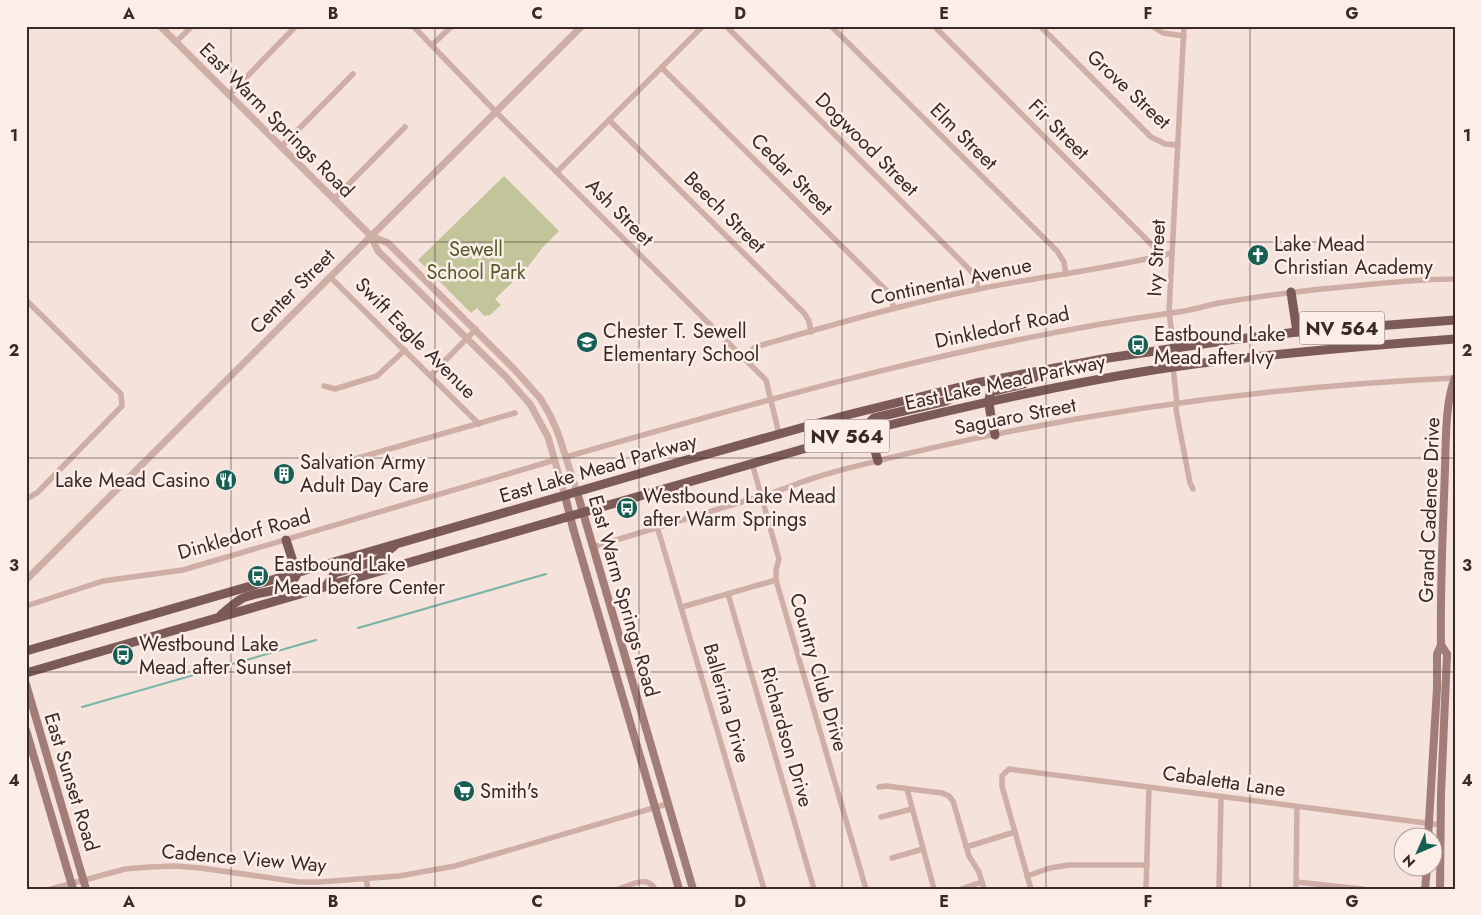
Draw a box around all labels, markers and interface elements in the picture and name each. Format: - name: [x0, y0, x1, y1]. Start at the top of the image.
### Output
- text: A: [122, 2, 135, 25]
- text: B: [328, 2, 338, 25]
- text: C: [531, 2, 543, 25]
- text: D: [734, 2, 746, 25]
- text: E: [939, 2, 949, 25]
- text: F: [1144, 2, 1152, 25]
- text: G: [1345, 2, 1359, 25]
- street label: East Warm Springs Road: [193, 36, 361, 204]
- street label: Grove Street: [1080, 43, 1177, 136]
- street label: Dogwood Street: [808, 86, 925, 203]
- street label: Fir Street: [1022, 92, 1096, 167]
- street label: Elm Street: [923, 96, 1004, 177]
- text: 1: [10, 124, 18, 147]
- text: 1: [1463, 124, 1471, 147]
- street label: Cedar Street: [744, 127, 839, 222]
- street label: Beech Street: [677, 165, 772, 260]
- street label: Ash Street: [579, 172, 660, 253]
- street label: Ivy Street: [1140, 219, 1173, 297]
- place label: Lake Mead Christian Academy: [1274, 230, 1433, 282]
- park label: Sewell School Park: [426, 235, 526, 287]
- street label: Center Street: [243, 242, 342, 341]
- church icon: Lake Mead Christian Academy: [1246, 243, 1270, 267]
- street label: Continental Avenue: [868, 250, 1034, 313]
- street label: Swift Eagle Avenue: [348, 271, 483, 406]
- street label: Dinkledorf Road: [932, 299, 1072, 356]
- road number: NV 564: [1300, 312, 1384, 344]
- place label: Chester T. Sewell Elementary School: [603, 317, 759, 369]
- place label: Eastbound Lake Mead after Ivy: [1154, 320, 1286, 372]
- school or university icon: Chester T. Sewell Elementary School: [575, 330, 599, 354]
- bus stop icon: Eastbound Lake Mead after Ivy: [1126, 333, 1150, 357]
- text: 2: [9, 339, 19, 362]
- text: 2: [1462, 339, 1472, 362]
- street label: East Lake Mead Parkway: [902, 347, 1108, 418]
- street label: Saguaro Street: [952, 390, 1079, 442]
- street label: Grand Cadence Drive: [1412, 417, 1447, 603]
- road number: NV 564: [804, 420, 890, 452]
- street label: East Lake Mead Parkway: [496, 426, 701, 511]
- place label: Salvation Army Adult Day Care: [300, 448, 429, 500]
- building icon: Salvation Army Adult Day Care: [272, 462, 296, 486]
- place label: Lake Mead Casino: [55, 466, 210, 495]
- restaurant icon: Lake Mead Casino: [214, 468, 238, 492]
- place label: Westbound Lake Mead after Warm Springs: [643, 482, 836, 534]
- street label: East Warm Springs Road: [581, 492, 666, 701]
- bus stop icon: Westbound Lake Mead after Warm Springs: [615, 496, 639, 520]
- street label: Dinkledorf Road: [174, 502, 314, 567]
- place label: Eastbound Lake Mead before Center: [274, 550, 445, 602]
- text: 3: [9, 554, 19, 577]
- text: 3: [1462, 554, 1472, 577]
- bus stop icon: Eastbound Lake Mead before Center: [246, 564, 270, 588]
- street label: Country Club Drive: [782, 590, 855, 755]
- place label: Westbound Lake Mead after Sunset: [139, 630, 291, 682]
- street label: Ballerina Drive: [696, 640, 757, 766]
- bus stop icon: Westbound Lake Mead after Sunset: [111, 643, 135, 667]
- street label: Richardson Drive: [753, 664, 820, 810]
- street label: East Sunset Road: [37, 709, 106, 855]
- street label: Cabaletta Lane: [1161, 759, 1287, 804]
- text: 4: [8, 769, 20, 792]
- text: 4: [1461, 769, 1473, 792]
- place label: Smith's: [480, 777, 538, 806]
- supermarket icon: Smith's: [452, 779, 476, 803]
- north arrow: [1394, 828, 1444, 878]
- street label: Cadence View Way: [160, 837, 328, 880]
- text: N: [1398, 850, 1420, 872]
- text: A: [122, 890, 135, 913]
- text: B: [328, 890, 338, 913]
- text: C: [531, 890, 543, 913]
- text: D: [734, 890, 746, 913]
- text: E: [939, 890, 949, 913]
- text: F: [1144, 890, 1152, 913]
- text: G: [1345, 890, 1359, 913]

